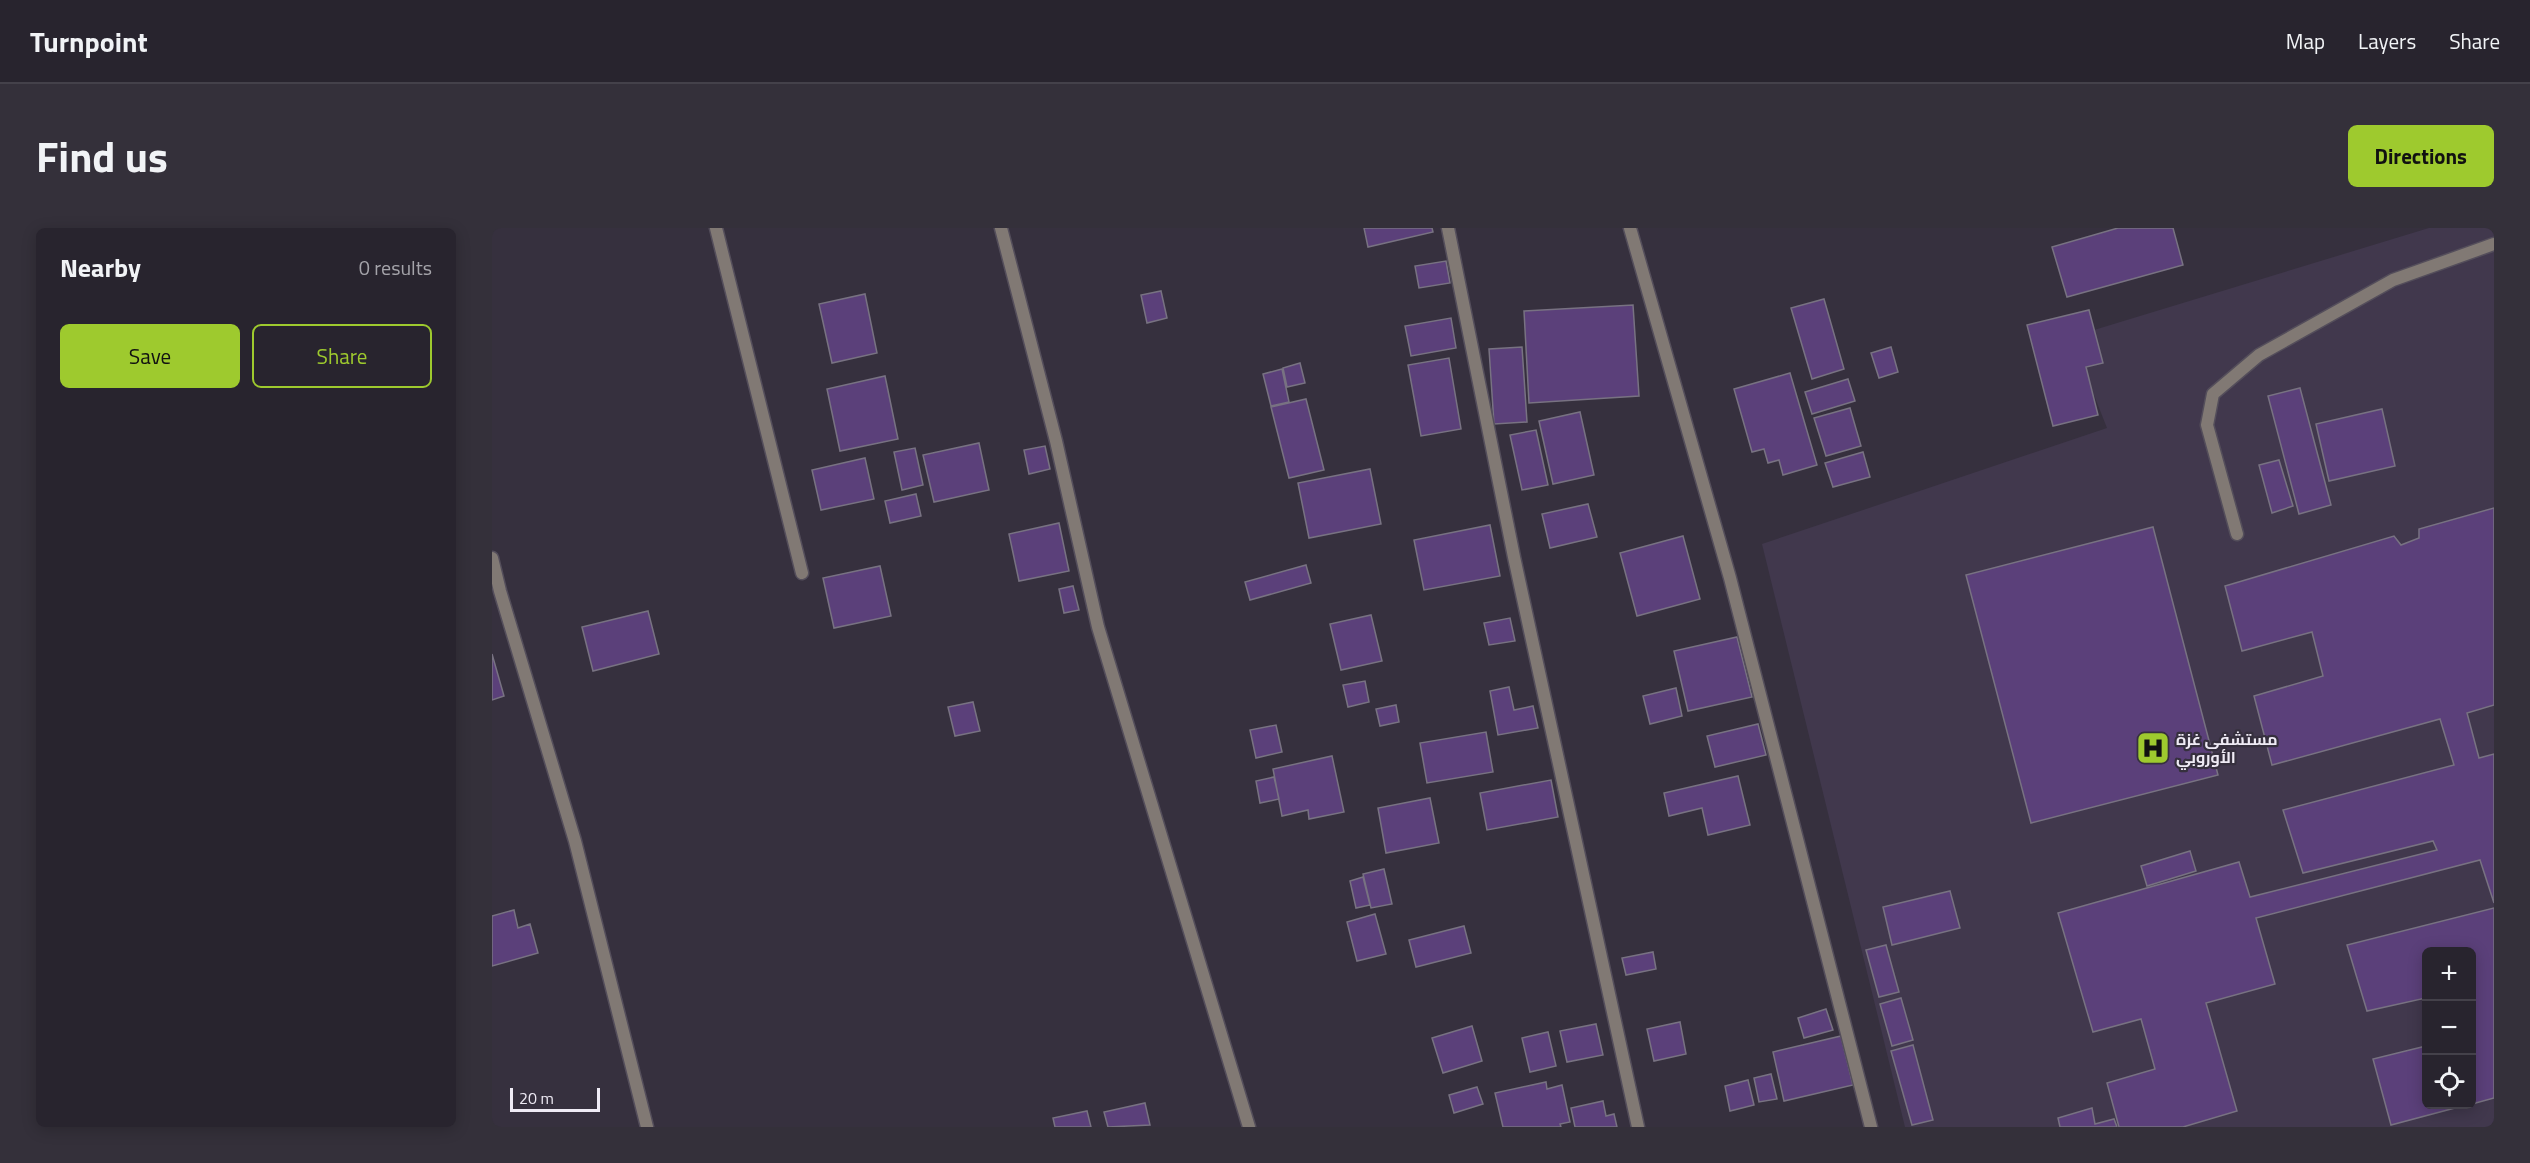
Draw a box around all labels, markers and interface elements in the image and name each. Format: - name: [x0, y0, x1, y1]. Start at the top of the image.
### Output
- text: Turnpoint: [30, 20, 148, 63]
- text: Map: [2286, 25, 2325, 57]
- text: Layers: [2358, 25, 2416, 57]
- text: Share: [2449, 25, 2500, 57]
- text: Find us: [36, 124, 168, 188]
- button: Directions: [2348, 125, 2494, 187]
- text: Nearby: [60, 248, 141, 287]
- text: 0 results: [359, 252, 432, 283]
- button: Save: [60, 324, 240, 388]
- button: Share: [252, 324, 432, 388]
- place label: مستشفى غزة الأوروبي: [2176, 727, 2278, 770]
- hospital icon: مستشفى غزة الأوروبي: [2135, 730, 2171, 766]
- map controls: [2422, 947, 2476, 1109]
- button: +: [2422, 947, 2476, 1001]
- button: −: [2422, 1001, 2476, 1055]
- button: locate: [2422, 1055, 2476, 1109]
- scale bar: [510, 1085, 600, 1112]
- text: 20 m: [519, 1086, 554, 1110]

